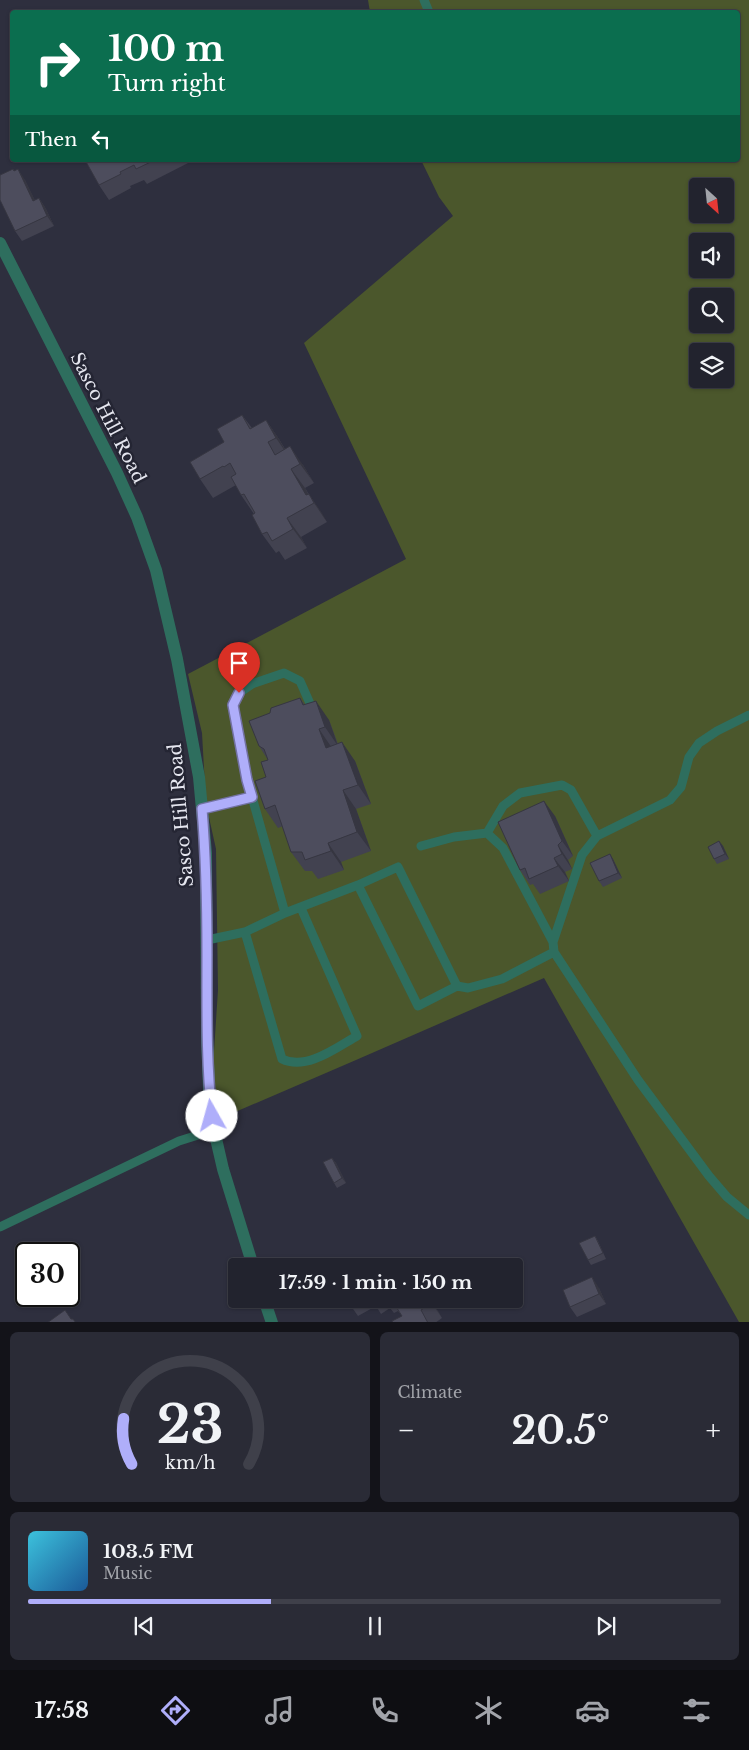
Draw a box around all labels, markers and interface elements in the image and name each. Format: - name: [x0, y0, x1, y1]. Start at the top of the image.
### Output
- text: 100 m: [108, 27, 224, 70]
- icon: right: [25, 30, 90, 95]
- text: Turn right: [108, 70, 226, 97]
- icon: left: [87, 125, 115, 153]
- text: Then: [25, 128, 77, 151]
- north arrow: [689, 178, 734, 222]
- map controls: [689, 178, 734, 388]
- button: sound: [689, 233, 734, 278]
- button: search: [689, 288, 734, 333]
- button: layers: [689, 343, 734, 388]
- street label: Sasco Hill Road: [66, 349, 150, 487]
- pin: [218, 642, 260, 693]
- icon: arrive: [225, 649, 253, 677]
- street label: Sasco Hill Road: [164, 742, 198, 888]
- position arrow: [185, 1089, 237, 1141]
- speed limit sign: 30: [15, 1242, 80, 1307]
- text: 17:59 · 1 min · 150 m: [279, 1271, 472, 1294]
- text: Climate: [398, 1382, 462, 1402]
- text: 23: [156, 1393, 223, 1457]
- text: 20.5°: [512, 1407, 609, 1454]
- text: −: [398, 1413, 415, 1448]
- text: +: [706, 1413, 721, 1448]
- text: km/h: [164, 1452, 215, 1474]
- text: 103.5 FM: [103, 1540, 194, 1563]
- text: Music: [103, 1563, 152, 1583]
- icon: previous: [130, 1612, 158, 1640]
- icon: pause: [361, 1612, 389, 1640]
- icon: next: [592, 1612, 620, 1640]
- icon: directions: [158, 1693, 193, 1728]
- icon: music: [262, 1693, 297, 1728]
- icon: phone: [367, 1693, 402, 1728]
- icon: climate: [471, 1693, 506, 1728]
- icon: car: [575, 1693, 610, 1728]
- icon: filters: [679, 1693, 714, 1728]
- text: 17:58: [35, 1697, 89, 1724]

